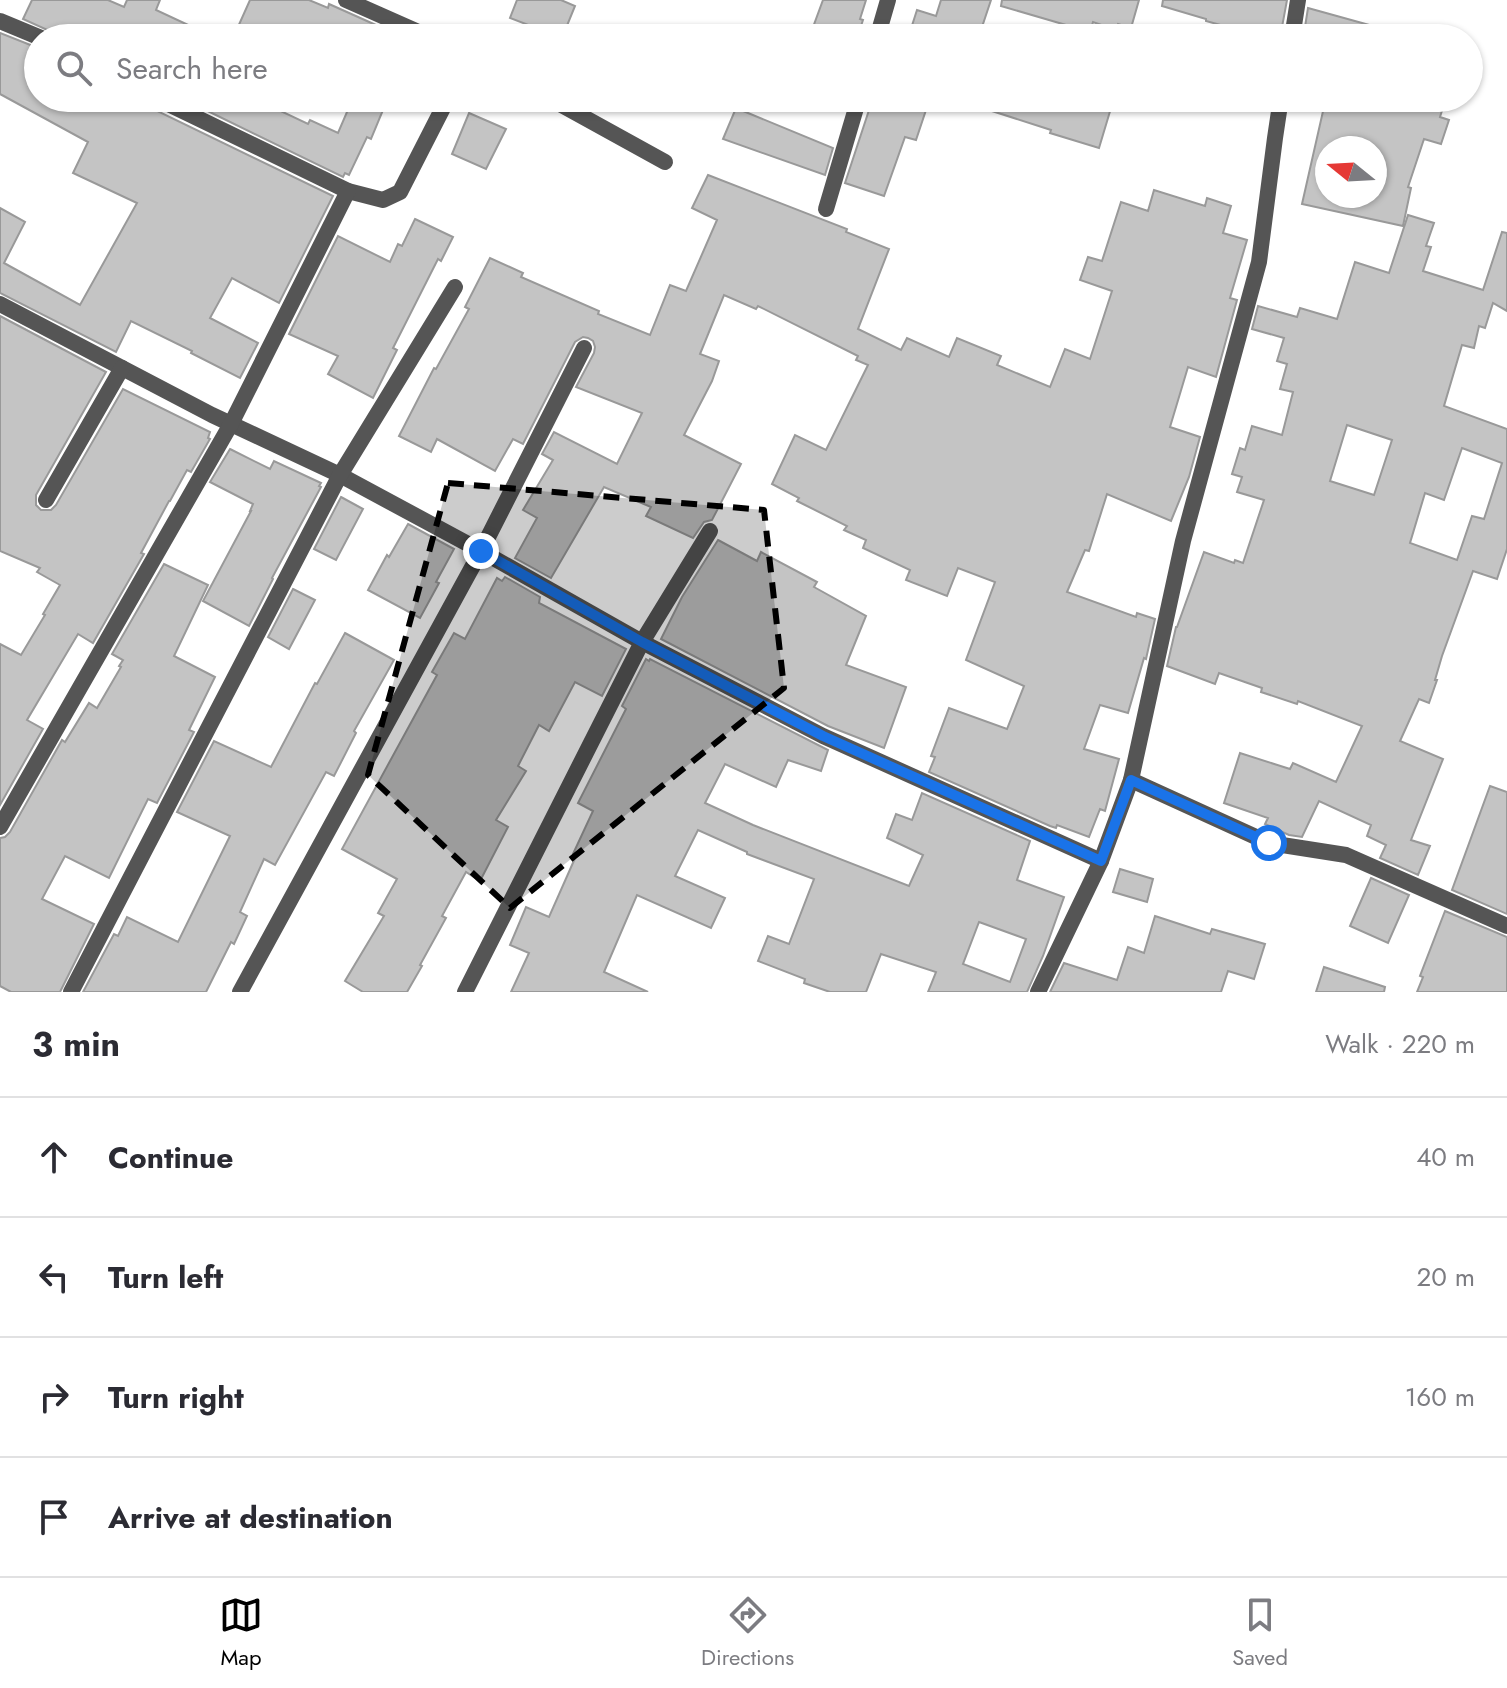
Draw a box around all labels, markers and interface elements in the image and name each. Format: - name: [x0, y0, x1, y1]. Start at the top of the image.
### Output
- search box: [24, 24, 1483, 112]
- icon: search: [52, 46, 96, 90]
- text: Search here: [116, 47, 268, 90]
- north arrow: [1315, 136, 1387, 208]
- route end: [463, 533, 499, 569]
- route start: [1251, 825, 1287, 861]
- text: 3 min: [32, 1020, 120, 1069]
- text: Walk · 220 m: [1325, 1025, 1475, 1063]
- icon: ahead: [32, 1135, 76, 1179]
- text: Continue: [108, 1136, 234, 1179]
- text: 40 m: [1416, 1138, 1475, 1176]
- icon: left: [32, 1255, 76, 1299]
- text: Turn left: [108, 1256, 223, 1299]
- text: 20 m: [1417, 1258, 1475, 1296]
- icon: right: [32, 1375, 76, 1419]
- text: Turn right: [108, 1376, 244, 1419]
- text: 160 m: [1405, 1378, 1475, 1416]
- icon: arrive: [32, 1495, 76, 1539]
- text: Arrive at destination: [108, 1496, 393, 1539]
- tab: Map: [219, 1593, 263, 1673]
- tab: Directions: [701, 1593, 794, 1673]
- tab: Saved: [1232, 1593, 1288, 1673]

